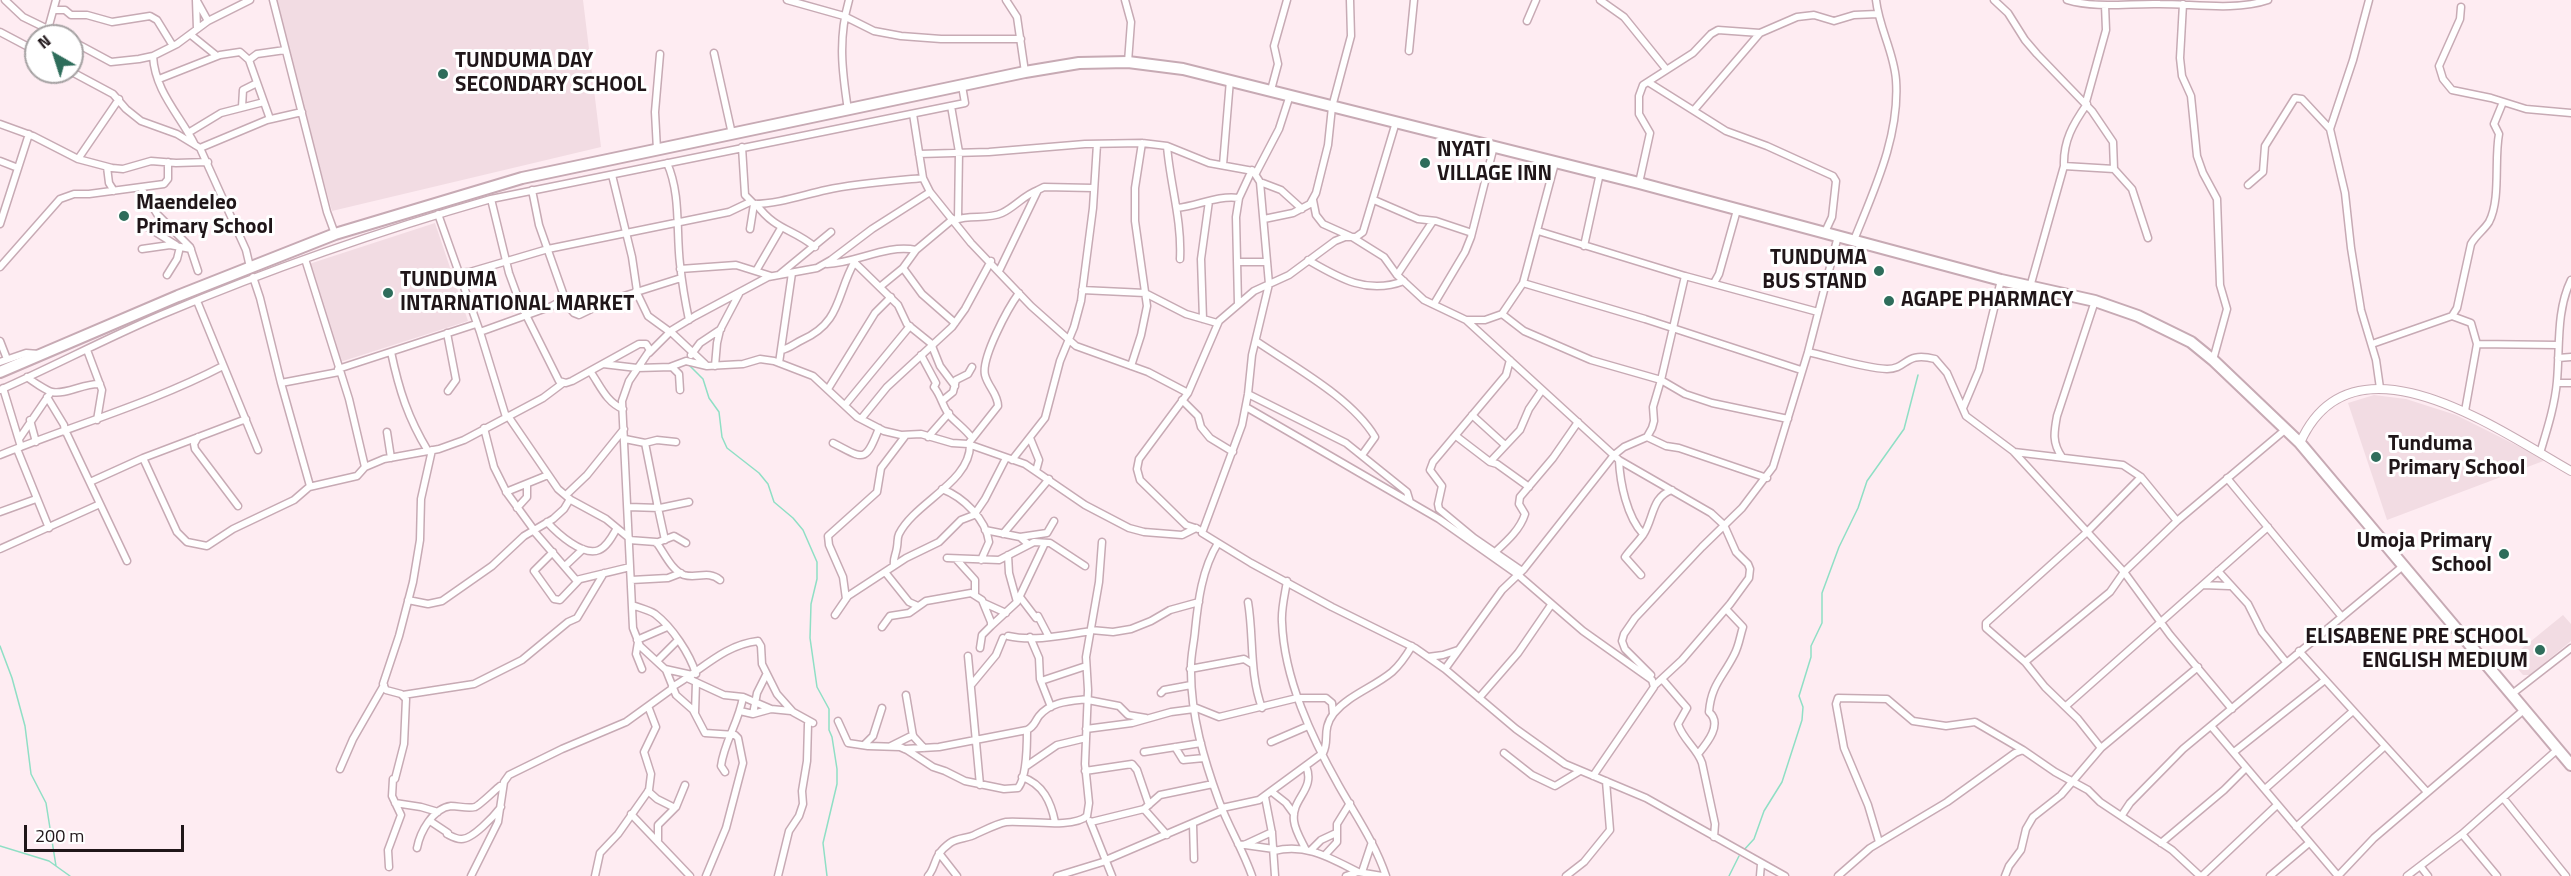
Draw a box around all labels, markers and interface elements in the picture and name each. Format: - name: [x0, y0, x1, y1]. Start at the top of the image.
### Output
- north arrow: [24, 24, 84, 84]
- text: N: [32, 29, 56, 54]
- place label: TUNDUMA DAY SECONDARY SCHOOL: [455, 49, 647, 99]
- marker: TUNDUMA DAY SECONDARY SCHOOL: [436, 67, 450, 81]
- place label: NYATI VILLAGE INN: [1437, 138, 1552, 188]
- marker: NYATI VILLAGE INN: [1418, 156, 1432, 170]
- place label: Maendeleo Primary School: [136, 191, 273, 241]
- marker: Maendeleo Primary School: [117, 209, 131, 223]
- place label: TUNDUMA BUS STAND: [1762, 246, 1867, 296]
- marker: TUNDUMA BUS STAND: [1872, 264, 1886, 278]
- place label: TUNDUMA INTARNATIONAL MARKET: [400, 268, 634, 318]
- marker: TUNDUMA INTARNATIONAL MARKET: [381, 286, 395, 300]
- place label: AGAPE PHARMACY: [1901, 288, 2073, 314]
- marker: AGAPE PHARMACY: [1882, 294, 1896, 308]
- place label: Tunduma Primary School: [2388, 432, 2525, 482]
- marker: Tunduma Primary School: [2369, 450, 2383, 464]
- place label: Umoja Primary School: [2357, 529, 2492, 579]
- marker: Umoja Primary School: [2497, 547, 2511, 561]
- place label: ELISABENE PRE SCHOOL ENGLISH MEDIUM: [2305, 625, 2528, 675]
- marker: ELISABENE PRE SCHOOL ENGLISH MEDIUM: [2533, 643, 2547, 657]
- scale bar: [27, 813, 188, 851]
- text: 200 m: [35, 822, 84, 849]

